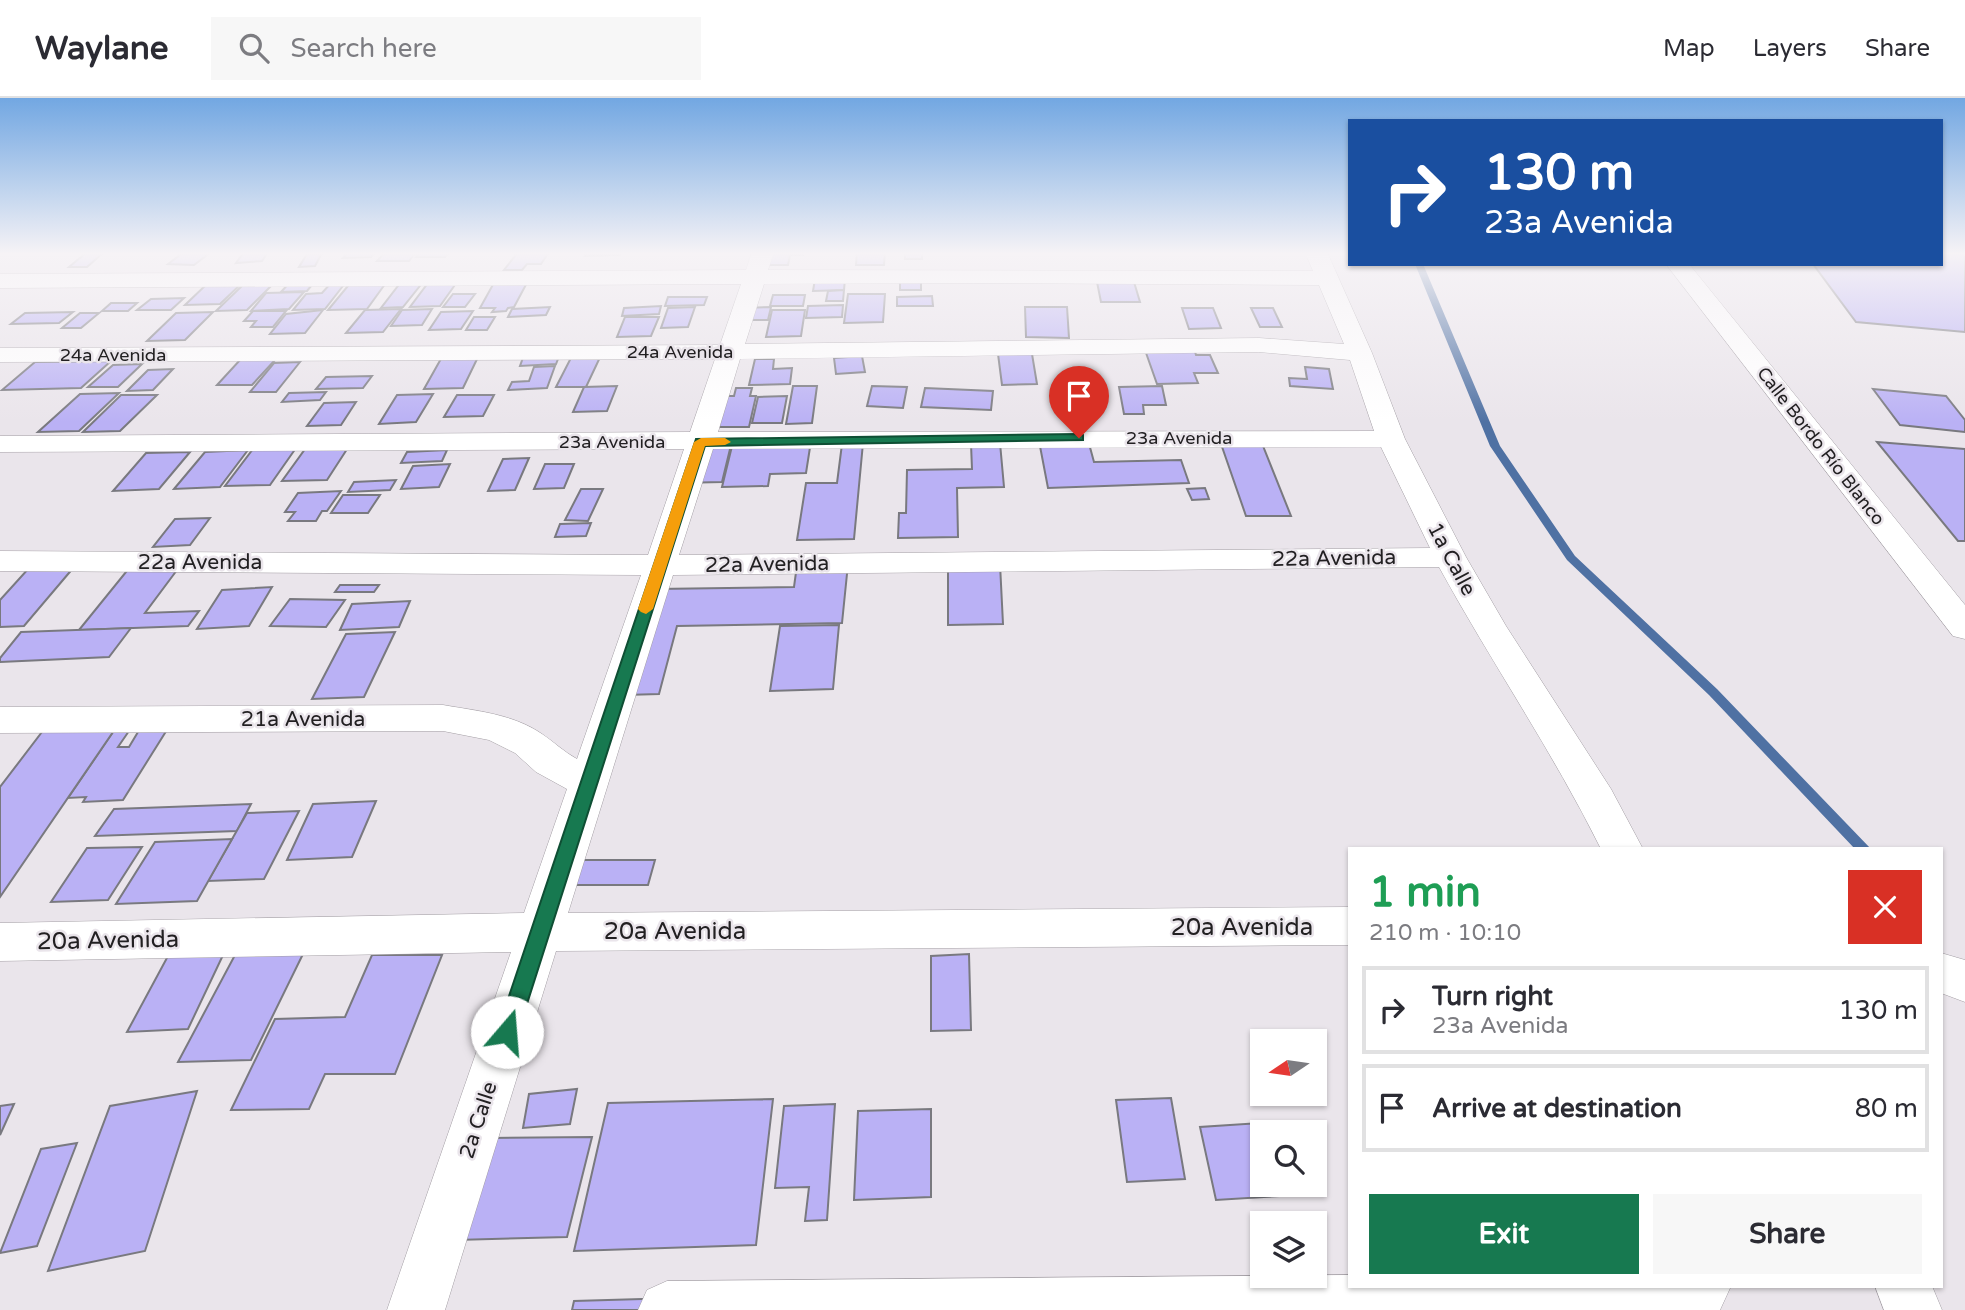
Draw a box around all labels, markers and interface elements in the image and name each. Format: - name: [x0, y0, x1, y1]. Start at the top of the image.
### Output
- search box: [211, 17, 701, 80]
- text: Waylane: [35, 29, 169, 68]
- icon: search: [235, 29, 273, 67]
- text: Search here: [291, 33, 437, 64]
- text: Map: [1663, 34, 1715, 63]
- text: Layers: [1753, 34, 1827, 63]
- text: Share: [1865, 34, 1930, 63]
- text: 130 m: [1484, 144, 1634, 203]
- icon: right: [1369, 147, 1460, 238]
- text: 23a Avenida: [1484, 204, 1674, 242]
- street label: 24a Avenida: [627, 341, 733, 363]
- street label: 24a Avenida: [60, 344, 166, 366]
- street label: Calle Bordo Río Blanco: [1752, 363, 1890, 530]
- pin: [1049, 366, 1109, 438]
- icon: arrive: [1060, 377, 1098, 415]
- street label: 23a Avenida: [1126, 427, 1232, 449]
- street label: 23a Avenida: [559, 431, 665, 453]
- street label: 1a Calle: [1422, 518, 1481, 600]
- street label: 22a Avenida: [1272, 545, 1396, 572]
- street label: 22a Avenida: [138, 550, 262, 575]
- street label: 22a Avenida: [705, 551, 829, 578]
- street label: 21a Avenida: [241, 707, 365, 732]
- text: 1 min: [1369, 867, 1481, 918]
- button: close: [1848, 870, 1922, 944]
- street label: 20a Avenida: [1171, 913, 1313, 942]
- street label: 20a Avenida: [604, 917, 746, 946]
- text: 210 m · 10:10: [1369, 919, 1521, 947]
- street label: 20a Avenida: [37, 925, 179, 956]
- text: Turn right: [1432, 981, 1553, 1012]
- icon: right: [1373, 991, 1411, 1029]
- position arrow: [470, 995, 544, 1069]
- text: 130 m: [1838, 995, 1918, 1026]
- text: 23a Avenida: [1432, 1012, 1568, 1040]
- north arrow: [1250, 1029, 1326, 1106]
- map controls: [1250, 1029, 1327, 1288]
- street label: 2a Calle: [454, 1079, 503, 1162]
- icon: arrive: [1373, 1089, 1411, 1127]
- text: Arrive at destination: [1432, 1093, 1682, 1124]
- text: 80 m: [1855, 1093, 1918, 1124]
- button: search: [1250, 1120, 1327, 1197]
- button: Exit: [1369, 1194, 1639, 1274]
- button: Share: [1653, 1194, 1922, 1274]
- button: layers: [1250, 1211, 1327, 1288]

